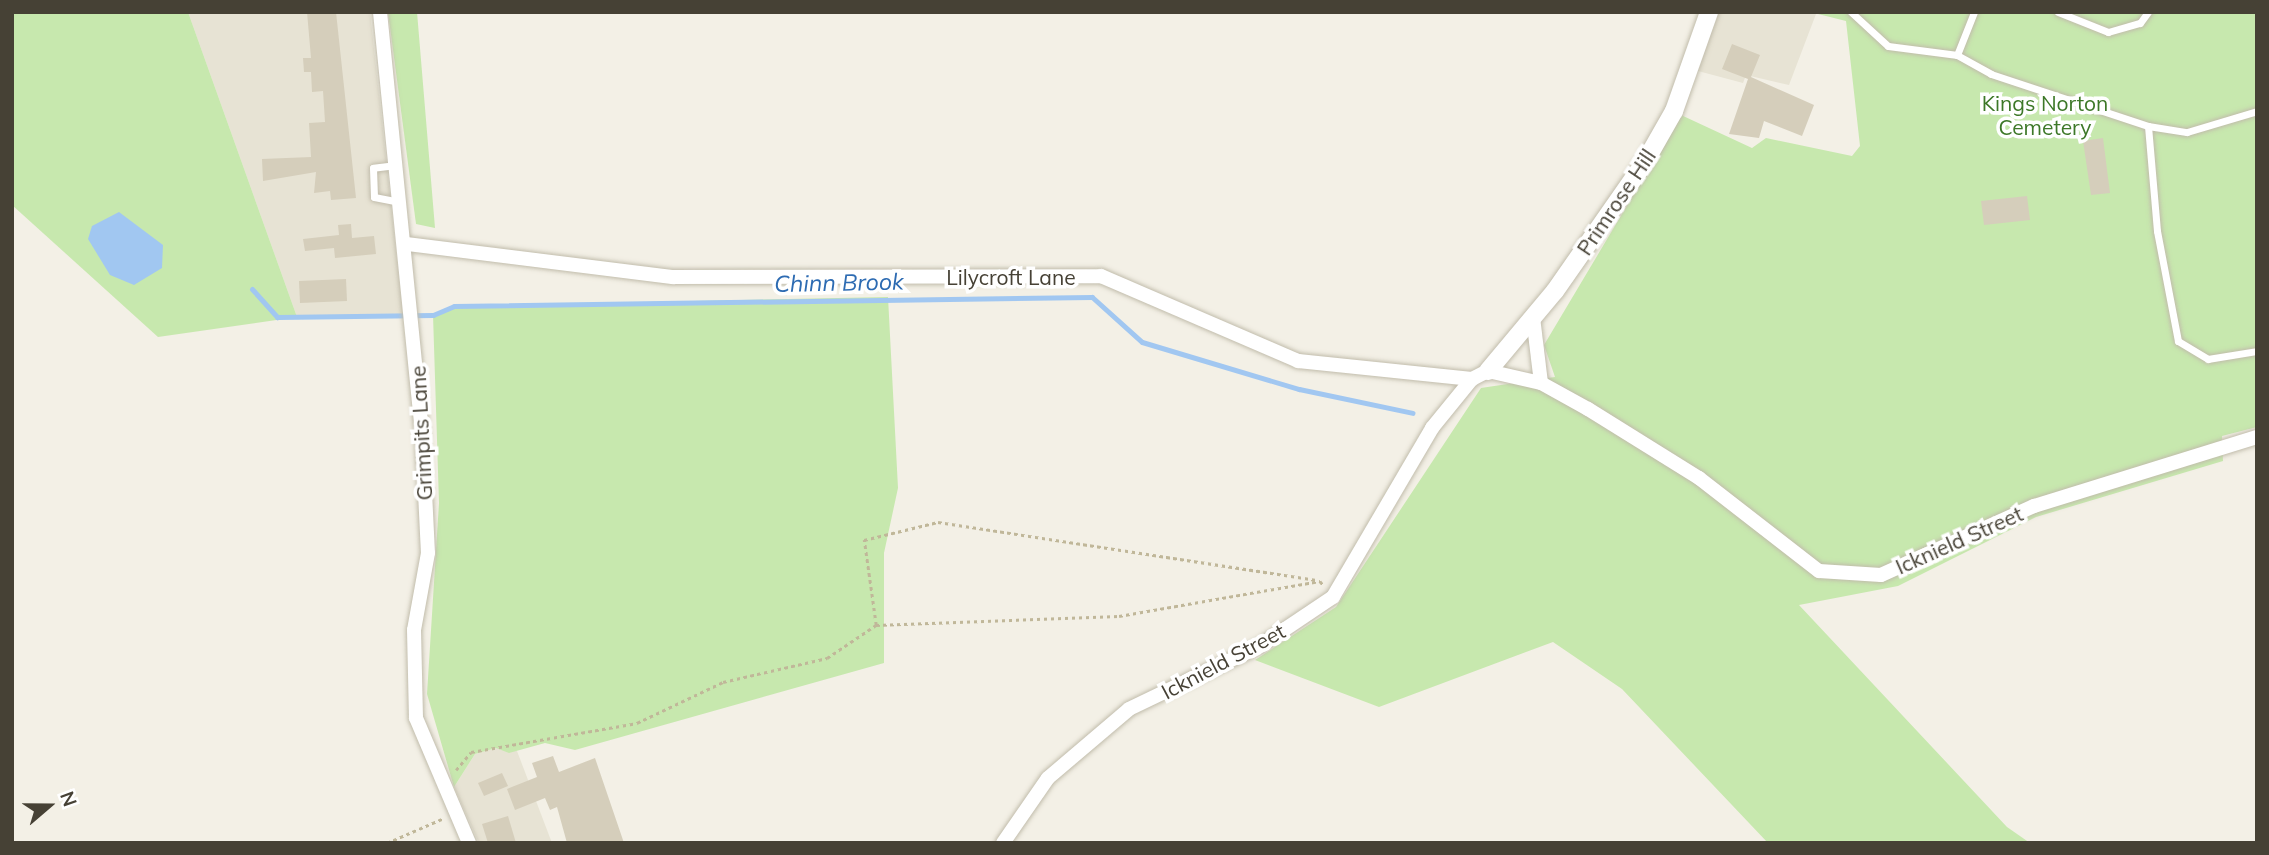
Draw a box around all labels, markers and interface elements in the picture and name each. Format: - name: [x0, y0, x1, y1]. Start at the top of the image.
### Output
- park label: Kings Norton Cemetery: [1982, 90, 2108, 140]
- street label: Primrose Hill: [1571, 144, 1661, 260]
- street label: Lilycroft Lane: [946, 264, 1076, 290]
- water label: Chinn Brook: [774, 268, 904, 298]
- street label: Grimpits Lane: [405, 365, 437, 501]
- street label: Icknield Street: [1892, 501, 2026, 579]
- street label: Icknield Street: [1157, 618, 1289, 704]
- north arrow: [14, 771, 84, 841]
- text: N: [55, 788, 82, 810]

